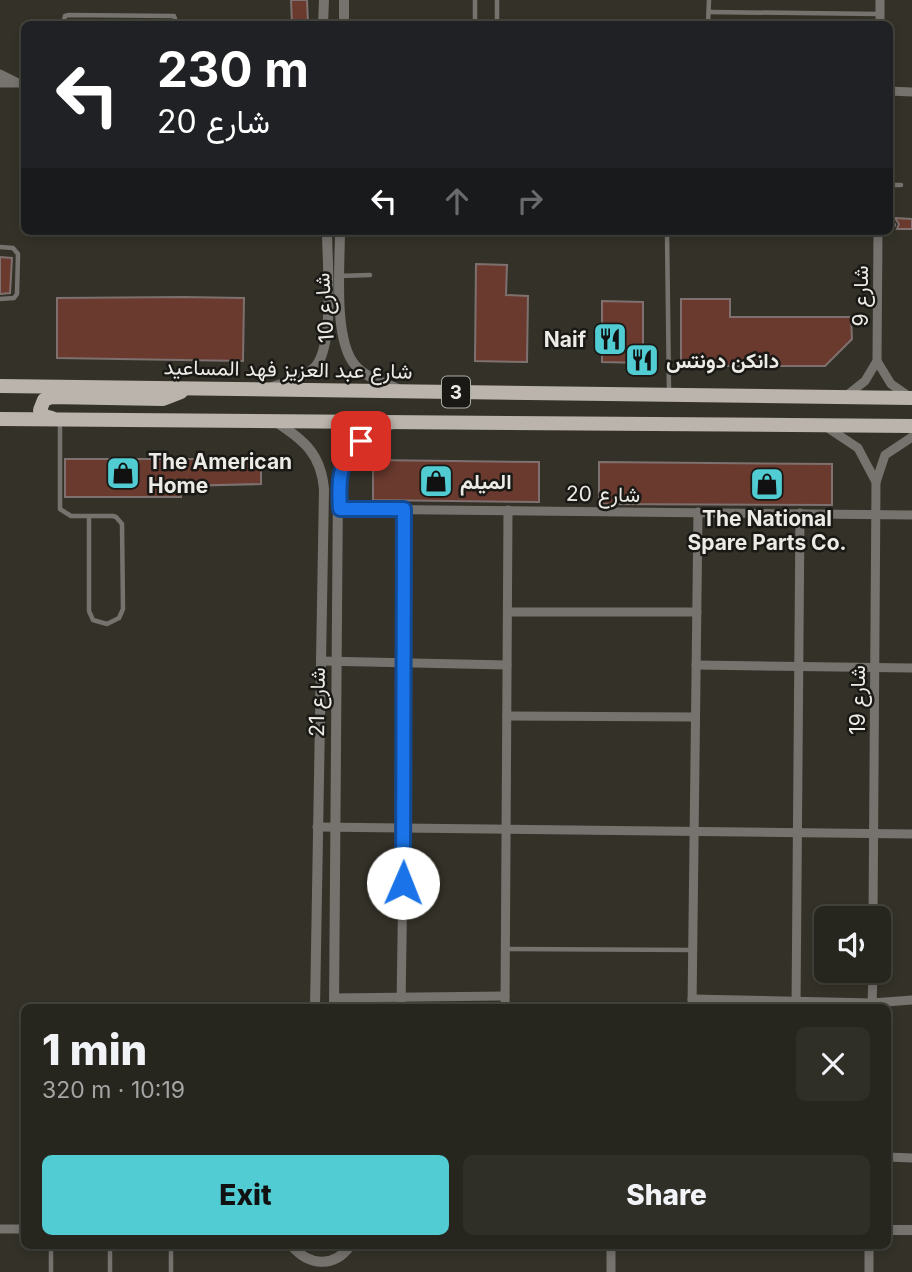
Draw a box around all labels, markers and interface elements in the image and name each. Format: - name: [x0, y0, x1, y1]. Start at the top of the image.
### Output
- text: 230 m: [157, 40, 309, 99]
- icon: left: [42, 49, 133, 140]
- text: شارع 20: [157, 102, 270, 141]
- icon: left: [365, 182, 403, 220]
- icon: ahead: [438, 182, 476, 220]
- icon: right: [511, 182, 549, 220]
- street label: شارع 9: [848, 265, 875, 327]
- street label: شارع 10: [309, 272, 341, 344]
- restaurant icon: Naif: [591, 320, 629, 358]
- place label: Naif: [544, 327, 587, 352]
- restaurant icon: دانكن دونتس: [623, 341, 661, 379]
- place label: دانكن دونتس: [666, 348, 779, 374]
- street label: شارع عبد العزيز فهد المساعيد: [163, 354, 413, 386]
- road number: 3: [442, 376, 470, 408]
- pin: [331, 411, 391, 471]
- icon: arrive: [342, 422, 380, 460]
- place label: The American Home: [148, 449, 292, 498]
- shop icon: The American Home: [104, 454, 142, 492]
- shop icon: الميلم: [417, 462, 455, 500]
- shop icon: The National Spare Parts Co.: [748, 465, 786, 503]
- place label: الميلم: [460, 469, 512, 496]
- street label: شارع 20: [566, 481, 640, 509]
- place label: The National Spare Parts Co.: [687, 506, 847, 555]
- street label: شارع 19: [845, 665, 872, 735]
- street label: شارع 21: [304, 667, 332, 737]
- position arrow: [366, 846, 440, 920]
- map controls: [814, 906, 891, 983]
- button: sound: [814, 906, 891, 983]
- text: 1 min: [42, 1024, 147, 1075]
- button: close: [796, 1027, 870, 1101]
- text: 320 m · 10:19: [42, 1076, 185, 1104]
- button: Exit: [42, 1155, 449, 1235]
- button: Share: [463, 1155, 870, 1235]

